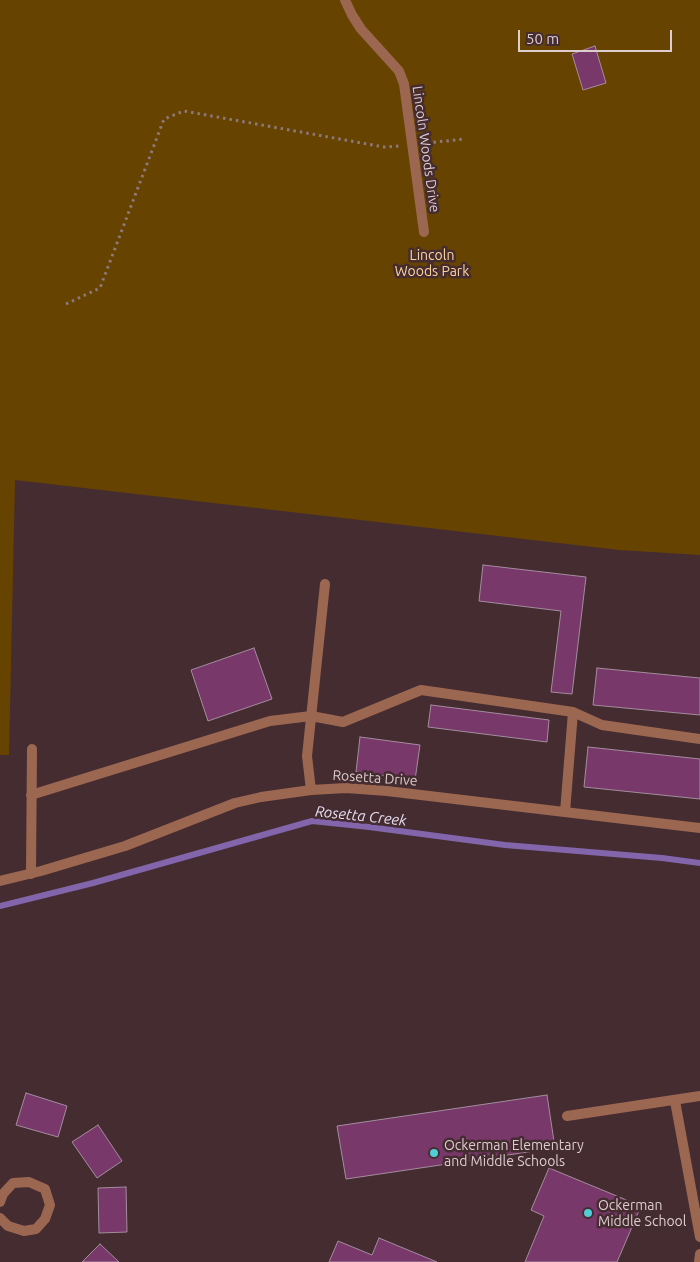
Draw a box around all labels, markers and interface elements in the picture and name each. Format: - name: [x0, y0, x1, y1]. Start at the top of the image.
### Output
- scale bar: [520, 20, 674, 52]
- text: 50 m: [526, 30, 559, 47]
- street label: Lincoln Woods Drive: [409, 85, 443, 213]
- park label: Lincoln Woods Park: [395, 247, 469, 280]
- street label: Rosetta Drive: [332, 767, 418, 789]
- water label: Rosetta Creek: [314, 802, 408, 830]
- place label: Ockerman Elementary and Middle Schools: [444, 1137, 584, 1170]
- marker: Ockerman Elementary and Middle Schools: [428, 1147, 440, 1159]
- place label: Ockerman Middle School: [598, 1197, 686, 1230]
- marker: Ockerman Middle School: [582, 1207, 594, 1219]

